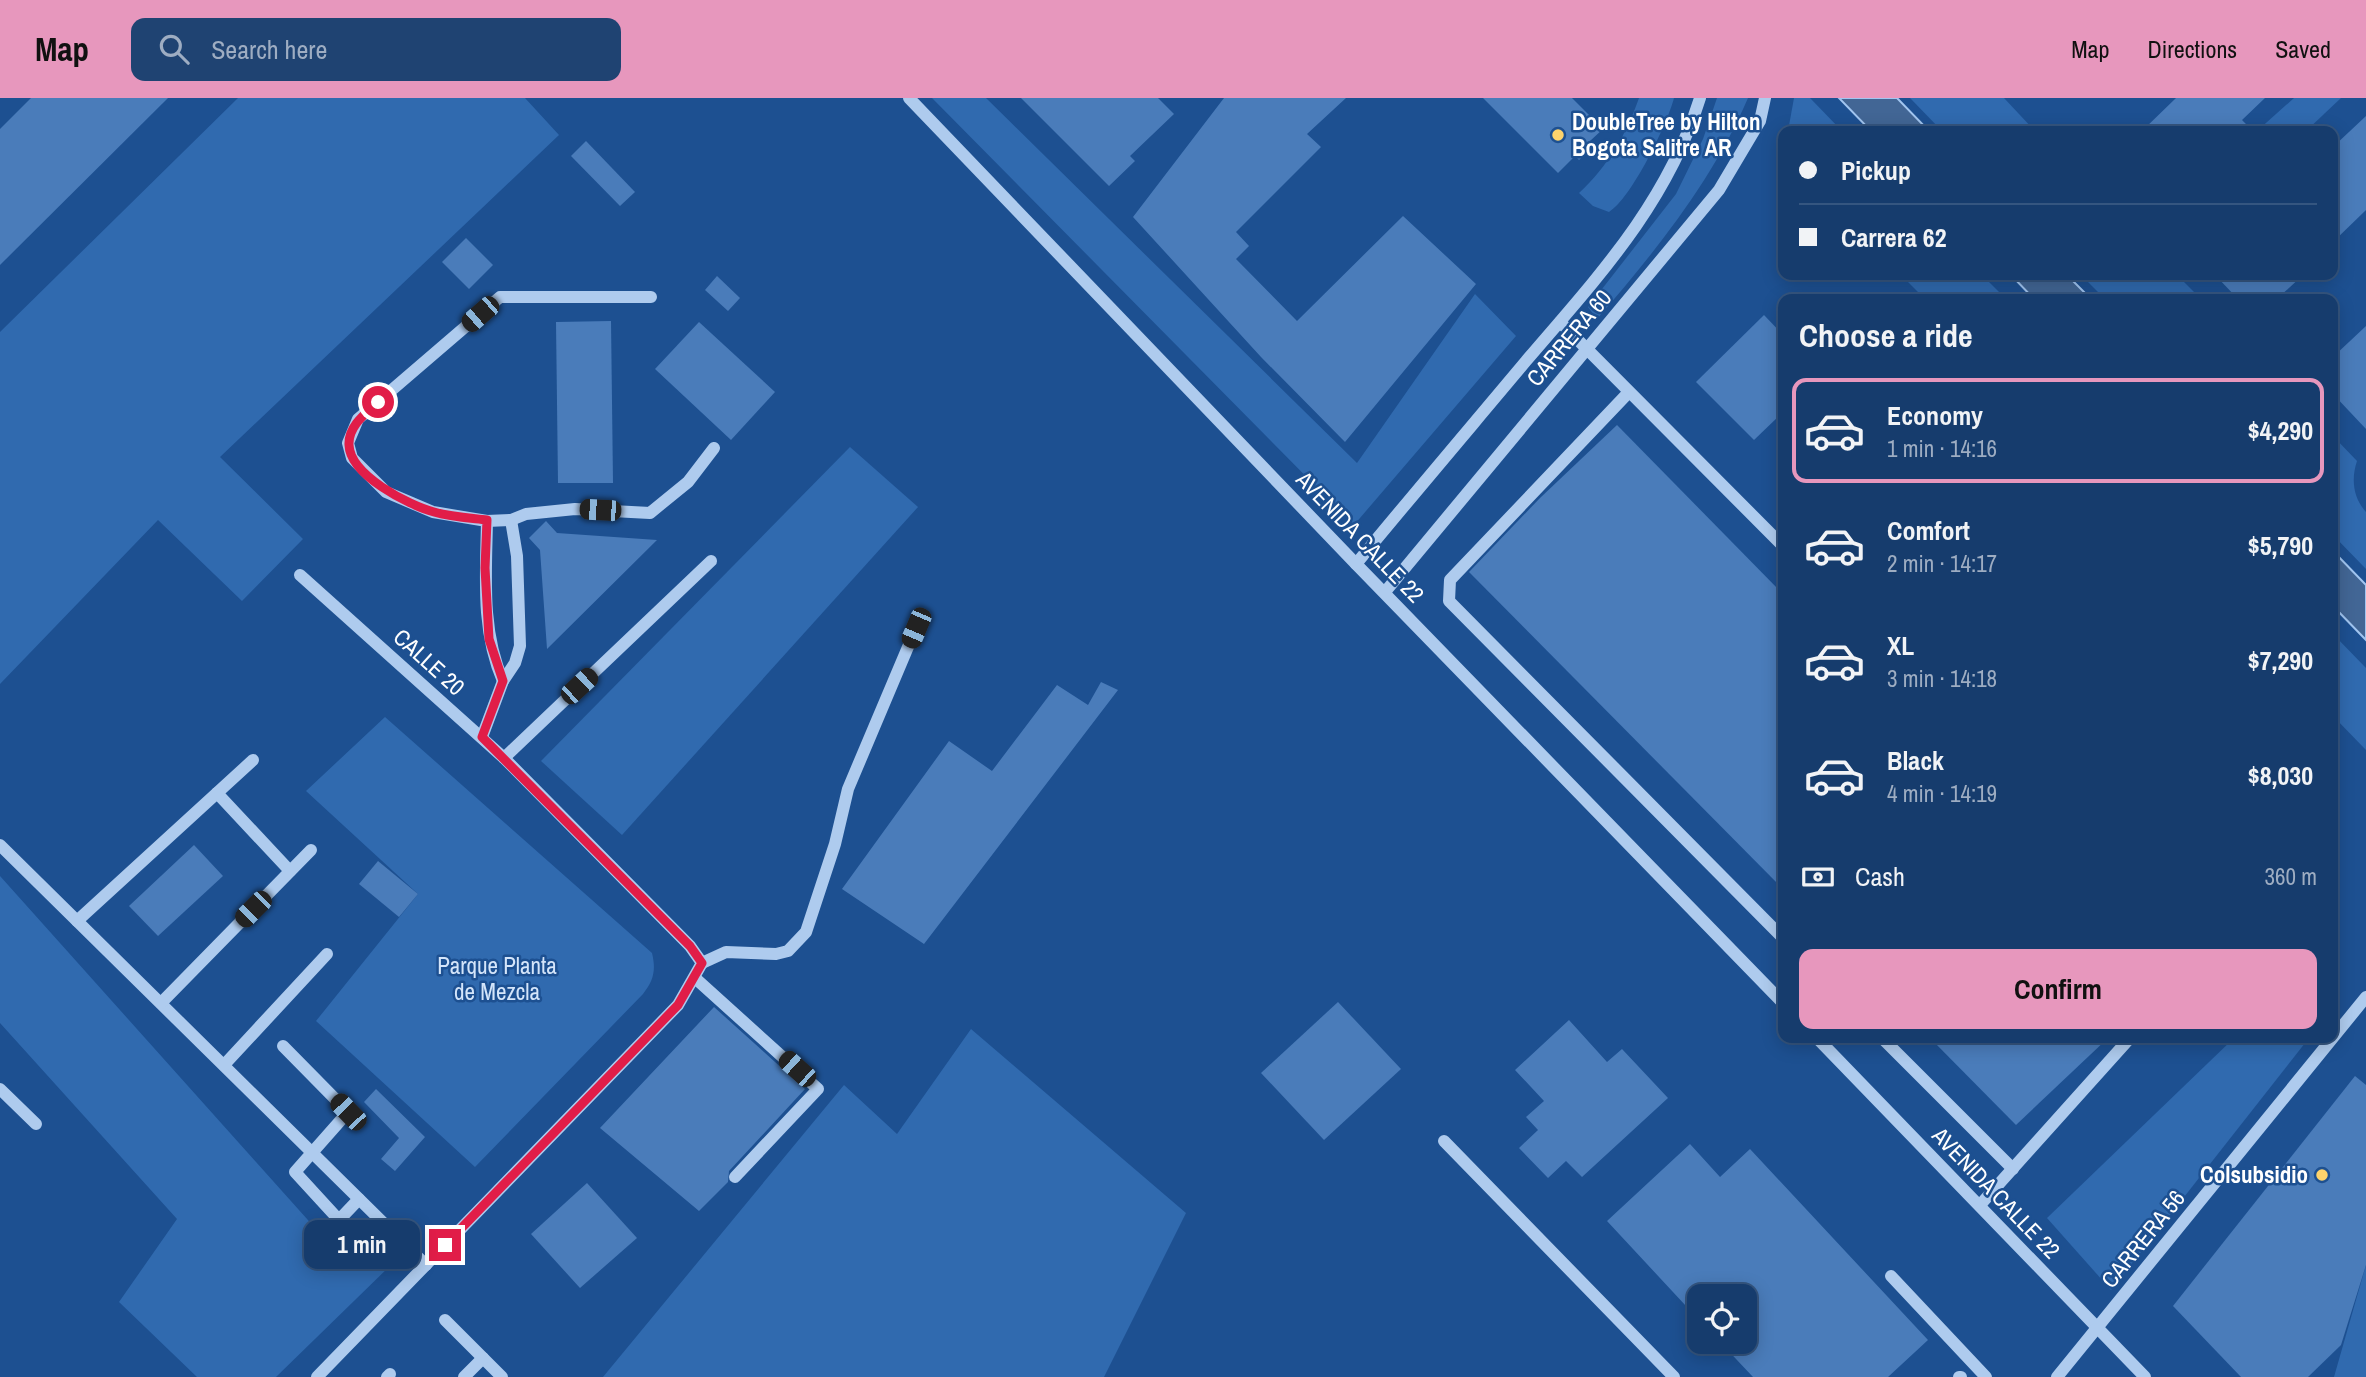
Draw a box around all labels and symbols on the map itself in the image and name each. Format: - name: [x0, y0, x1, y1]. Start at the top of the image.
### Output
- place label: DoubleTree by Hilton Bogota Salitre AR: [1572, 106, 1761, 163]
- marker: DoubleTree by Hilton Bogota Salitre AR: [1550, 127, 1566, 143]
- street label: CARRERA 60: [1519, 283, 1618, 393]
- car: [458, 292, 503, 336]
- route start: [362, 386, 394, 418]
- street label: AVENIDA CALLE 22: [1289, 463, 1431, 609]
- car: [579, 498, 622, 522]
- car: [899, 605, 934, 651]
- street label: CALLE 20: [387, 621, 472, 702]
- car: [557, 664, 602, 708]
- car: [231, 887, 276, 931]
- park label: Parque Planta de Mezcla: [437, 950, 557, 1007]
- car: [775, 1047, 820, 1091]
- car: [326, 1090, 371, 1134]
- street label: AVENIDA CALLE 22: [1925, 1119, 2067, 1265]
- place label: Colsubsidio: [2200, 1159, 2308, 1190]
- marker: Colsubsidio: [2314, 1167, 2330, 1183]
- street label: CARRERA 56: [2094, 1183, 2192, 1294]
- callout: 1 min: [305, 1220, 420, 1270]
- route end: [429, 1229, 461, 1261]

